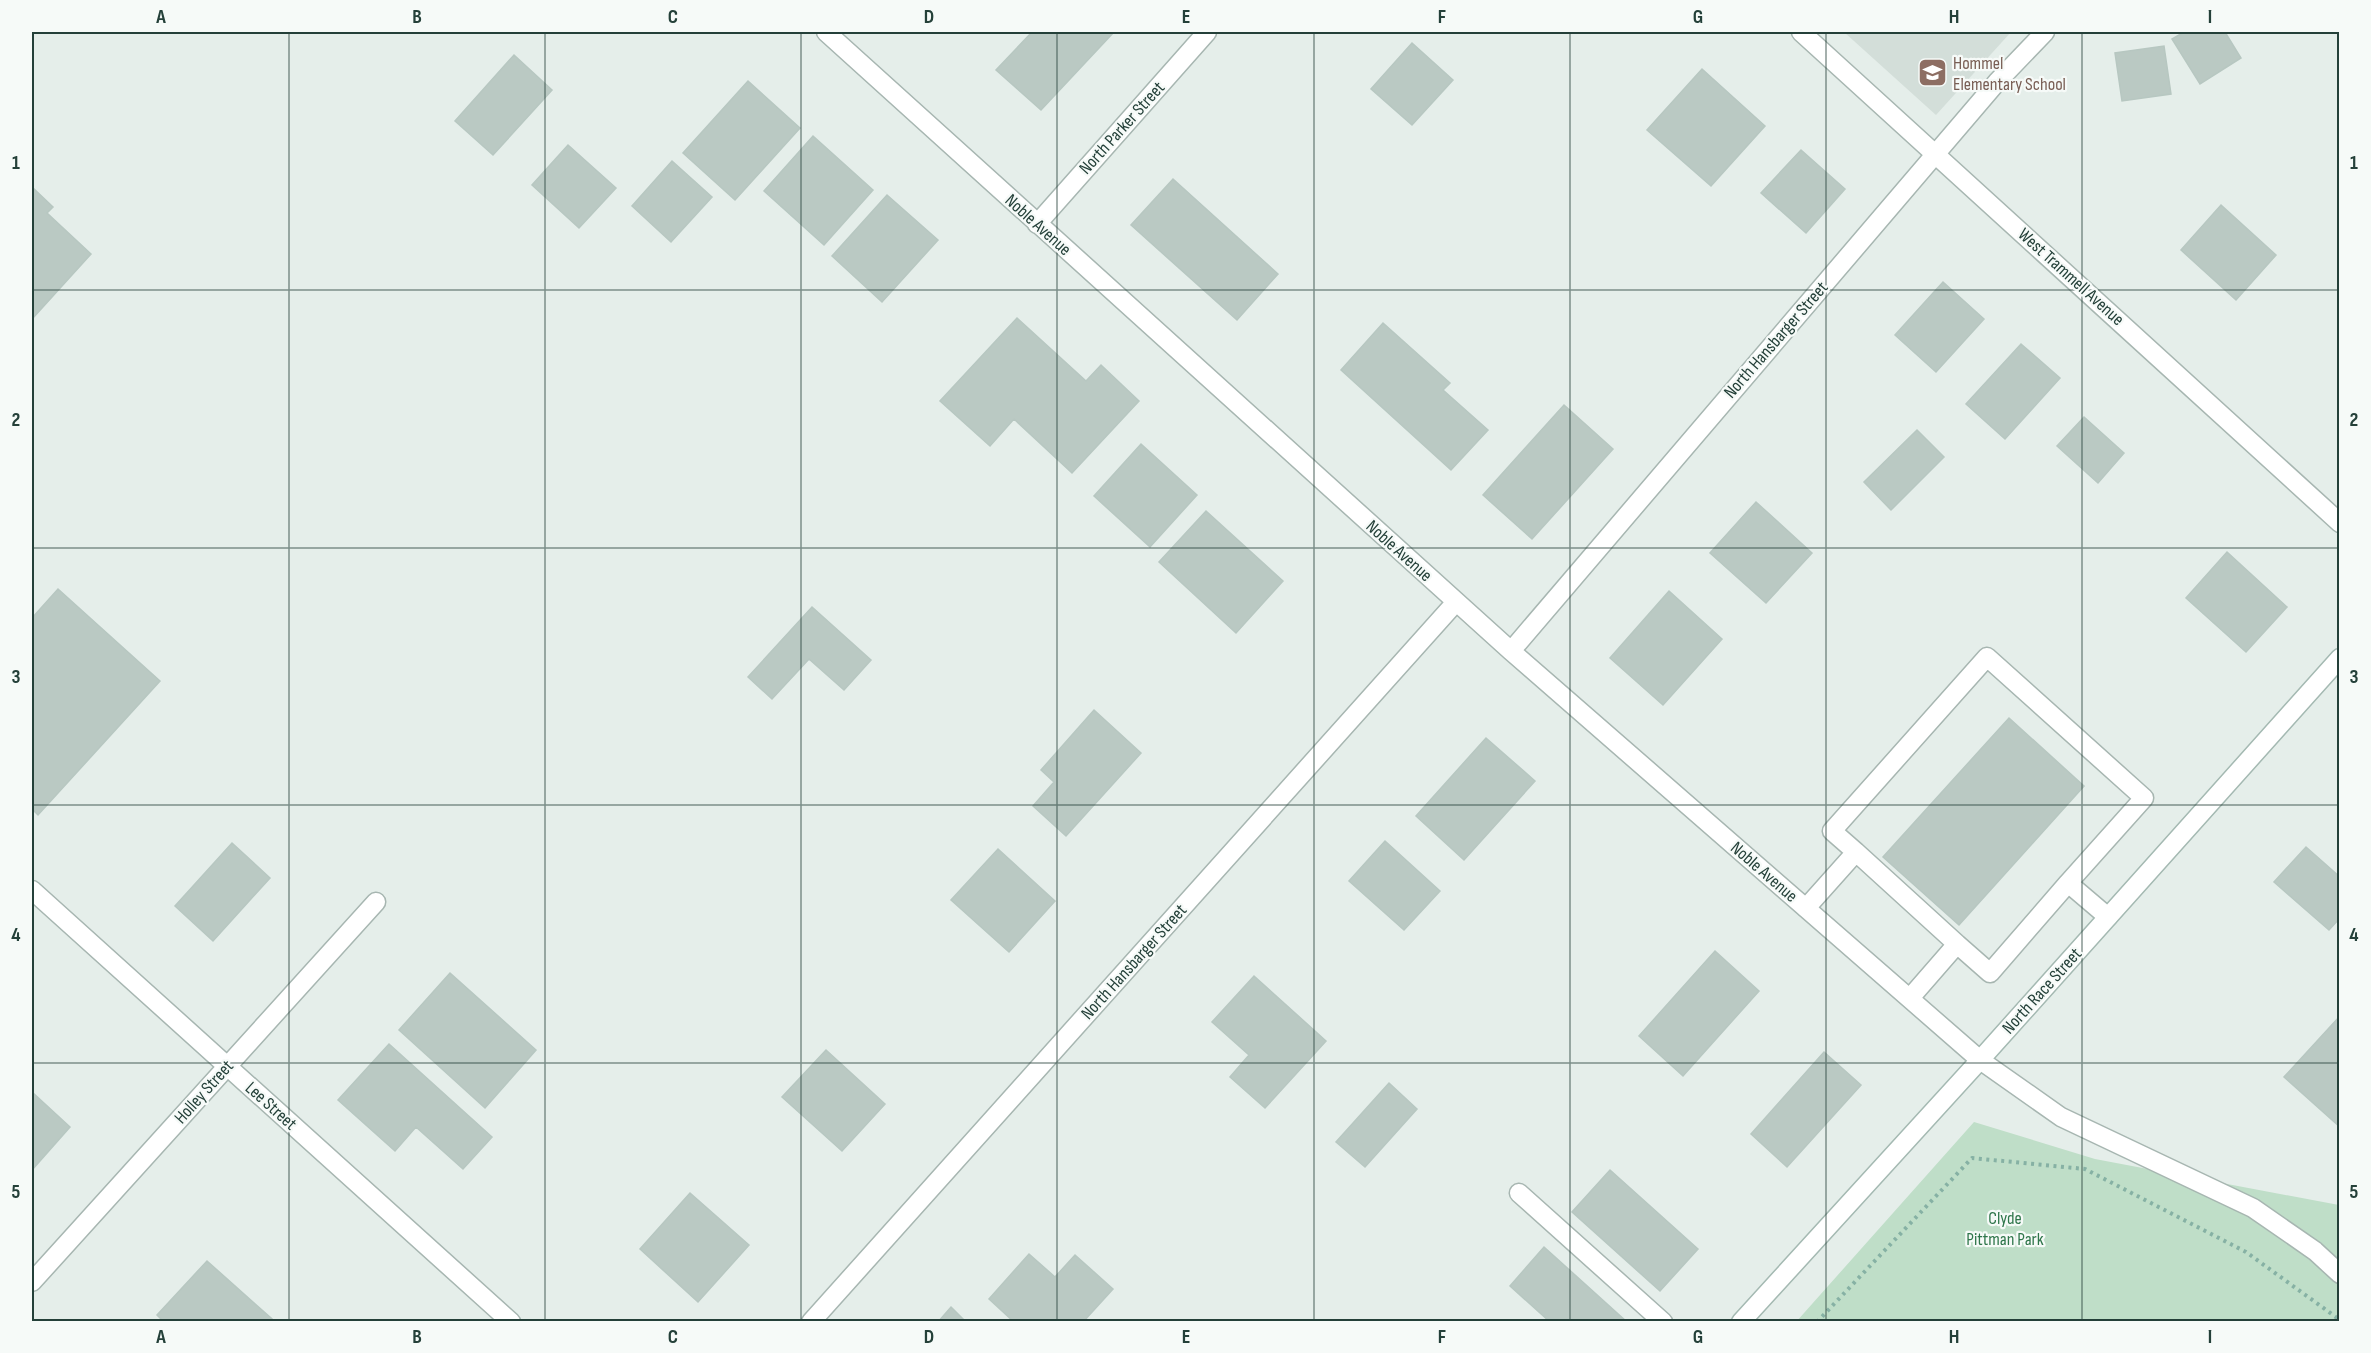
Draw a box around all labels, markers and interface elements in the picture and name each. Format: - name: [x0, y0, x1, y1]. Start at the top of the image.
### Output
- text: A: [155, 5, 166, 29]
- text: B: [412, 5, 422, 29]
- text: C: [668, 5, 678, 29]
- text: D: [924, 5, 934, 29]
- text: E: [1182, 5, 1190, 29]
- text: F: [1438, 5, 1446, 29]
- text: G: [1693, 5, 1703, 29]
- text: H: [1949, 5, 1959, 29]
- text: I: [2208, 5, 2212, 29]
- place label: Hommel Elementary School: [1953, 53, 2066, 95]
- school or university icon: Hommel Elementary School: [1916, 57, 1948, 89]
- street label: North Parker Street: [1075, 77, 1169, 179]
- text: 1: [12, 151, 20, 175]
- text: 1: [2350, 151, 2358, 175]
- street label: Noble Avenue: [1001, 190, 1075, 260]
- street label: West Trammell Avenue: [2014, 224, 2128, 330]
- street label: North Hansbarger Street: [1720, 277, 1833, 403]
- text: 2: [12, 408, 20, 432]
- text: 2: [2350, 408, 2358, 432]
- street label: Noble Avenue: [1362, 516, 1436, 586]
- text: 3: [12, 665, 21, 689]
- text: 3: [2350, 665, 2359, 689]
- street label: Noble Avenue: [1726, 837, 1802, 907]
- street label: North Hansbarger Street: [1077, 900, 1192, 1024]
- text: 4: [11, 923, 21, 947]
- text: 4: [2349, 923, 2359, 947]
- street label: North Race Street: [1998, 943, 2086, 1038]
- street label: Holley Street: [170, 1056, 238, 1128]
- street label: Lee Street: [241, 1078, 301, 1135]
- text: 5: [12, 1180, 21, 1204]
- text: 5: [2350, 1180, 2359, 1204]
- park label: Clyde Pittman Park: [1966, 1208, 2044, 1250]
- text: A: [155, 1325, 166, 1349]
- text: B: [412, 1325, 422, 1349]
- text: C: [668, 1325, 678, 1349]
- text: D: [924, 1325, 934, 1349]
- text: E: [1182, 1325, 1190, 1349]
- text: F: [1438, 1325, 1446, 1349]
- text: G: [1693, 1325, 1703, 1349]
- text: H: [1949, 1325, 1959, 1349]
- text: I: [2208, 1325, 2212, 1349]

